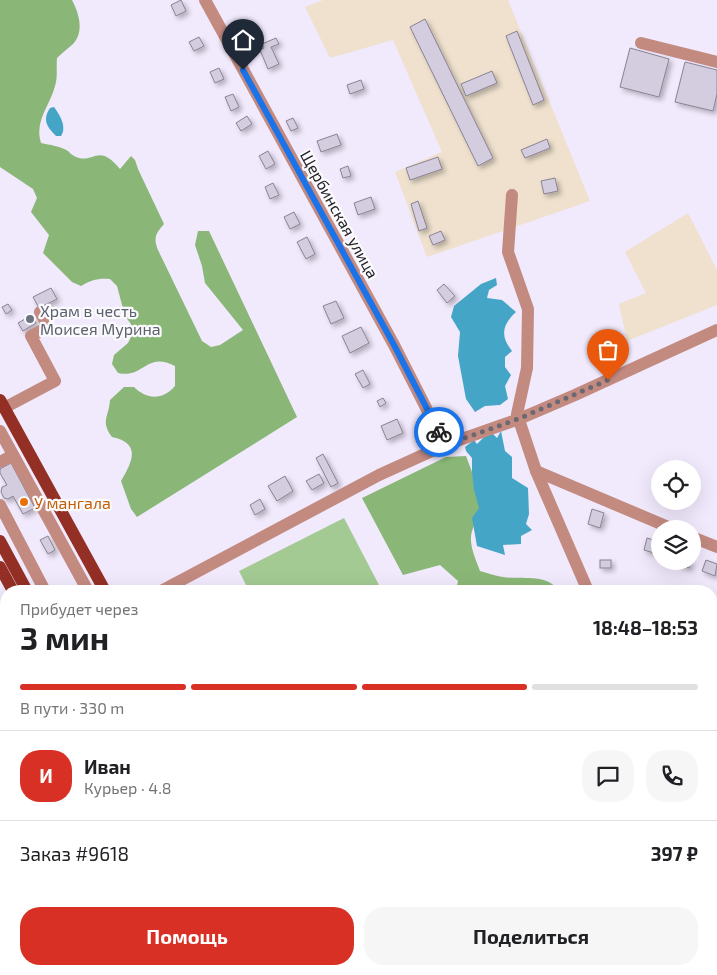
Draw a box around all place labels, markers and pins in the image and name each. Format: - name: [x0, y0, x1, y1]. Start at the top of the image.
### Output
- pin: [222, 19, 264, 70]
- place label: Храм в честь Моисея Мурина: [40, 301, 161, 339]
- marker: Храм в честь Моисея Мурина: [24, 313, 36, 325]
- pin: [587, 329, 629, 380]
- place label: У мангала: [34, 493, 111, 512]
- marker: У мангала: [18, 496, 30, 508]

